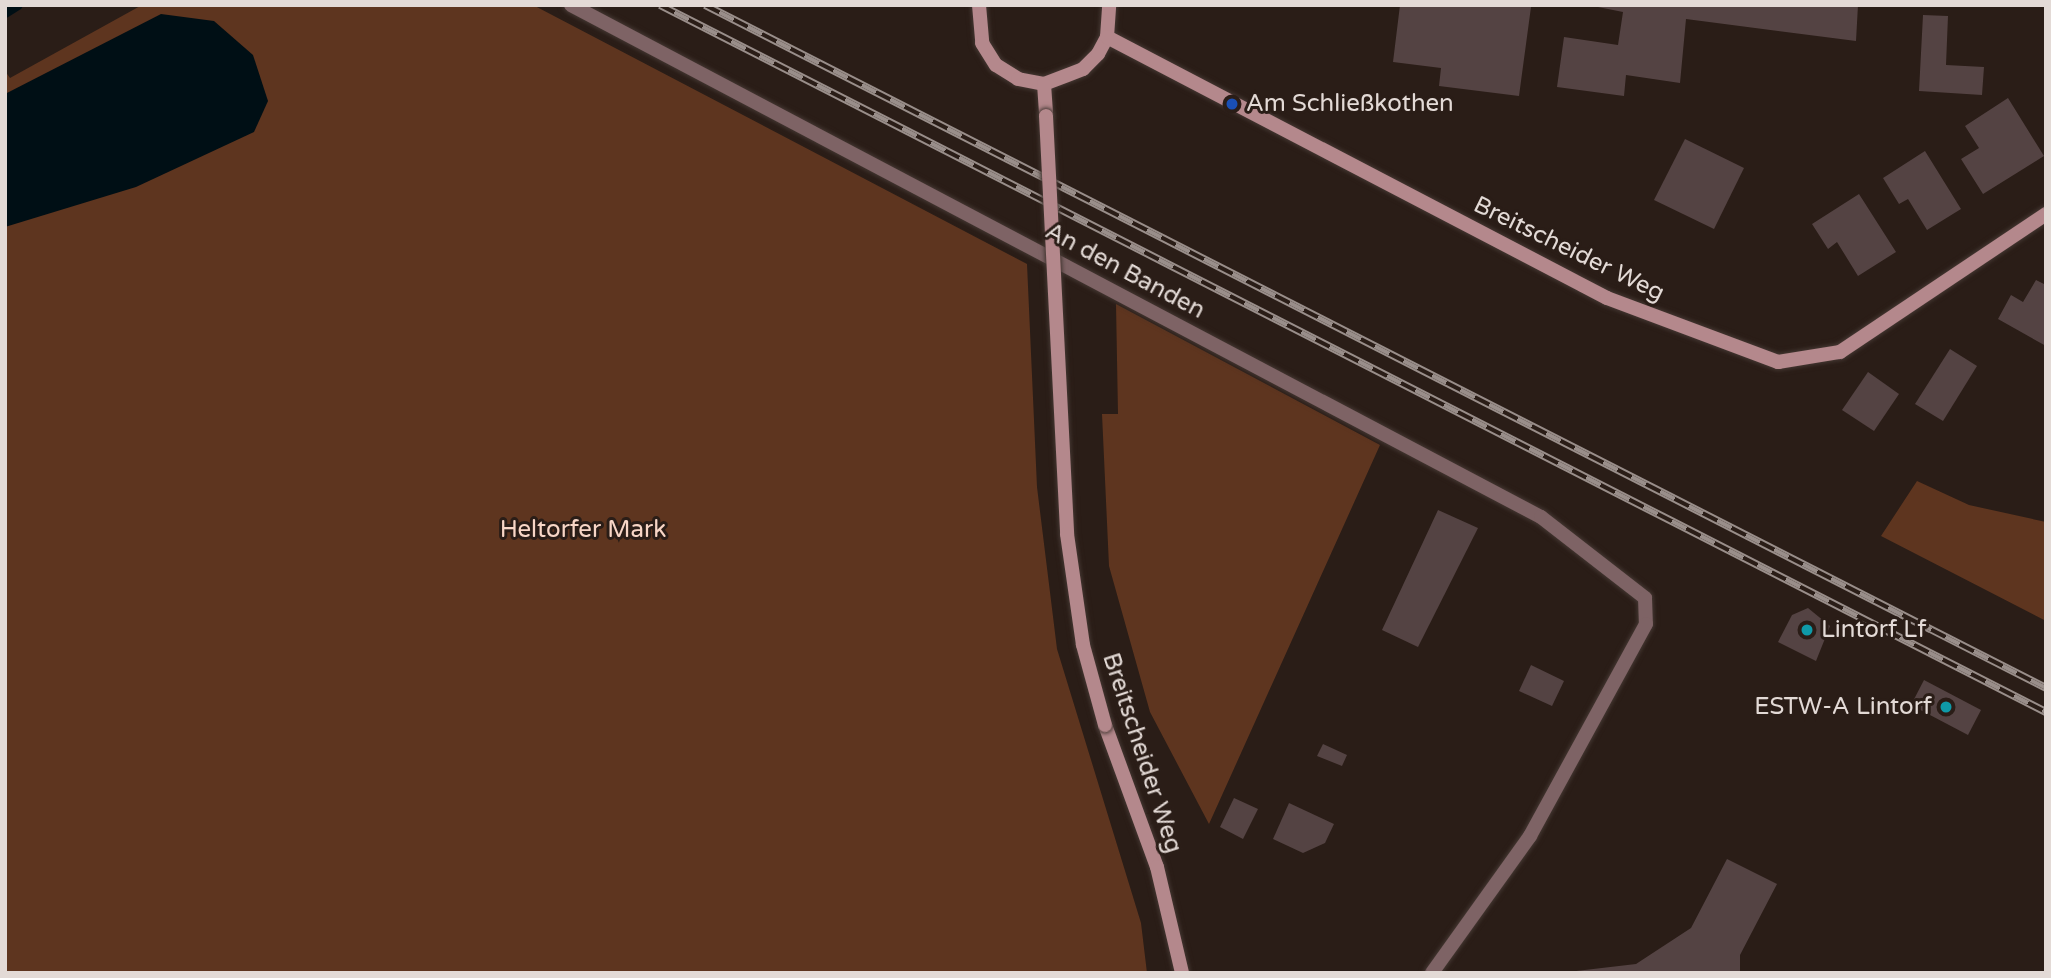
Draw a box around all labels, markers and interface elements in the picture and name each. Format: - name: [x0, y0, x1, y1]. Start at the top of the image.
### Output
- place label: Am Schließkothen: [1246, 90, 1454, 118]
- marker: Am Schließkothen: [1224, 96, 1240, 112]
- street label: Breitscheider Weg: [1469, 190, 1669, 308]
- street label: An den Banden: [1040, 217, 1210, 325]
- park label: Heltorfer Mark: [500, 516, 666, 544]
- place label: Lintorf Lf: [1821, 616, 1926, 644]
- marker: Lintorf Lf: [1799, 622, 1815, 638]
- street label: Breitscheider Weg: [1096, 649, 1188, 857]
- place label: ESTW-A Lintorf: [1754, 693, 1932, 721]
- marker: ESTW-A Lintorf: [1938, 699, 1954, 715]

